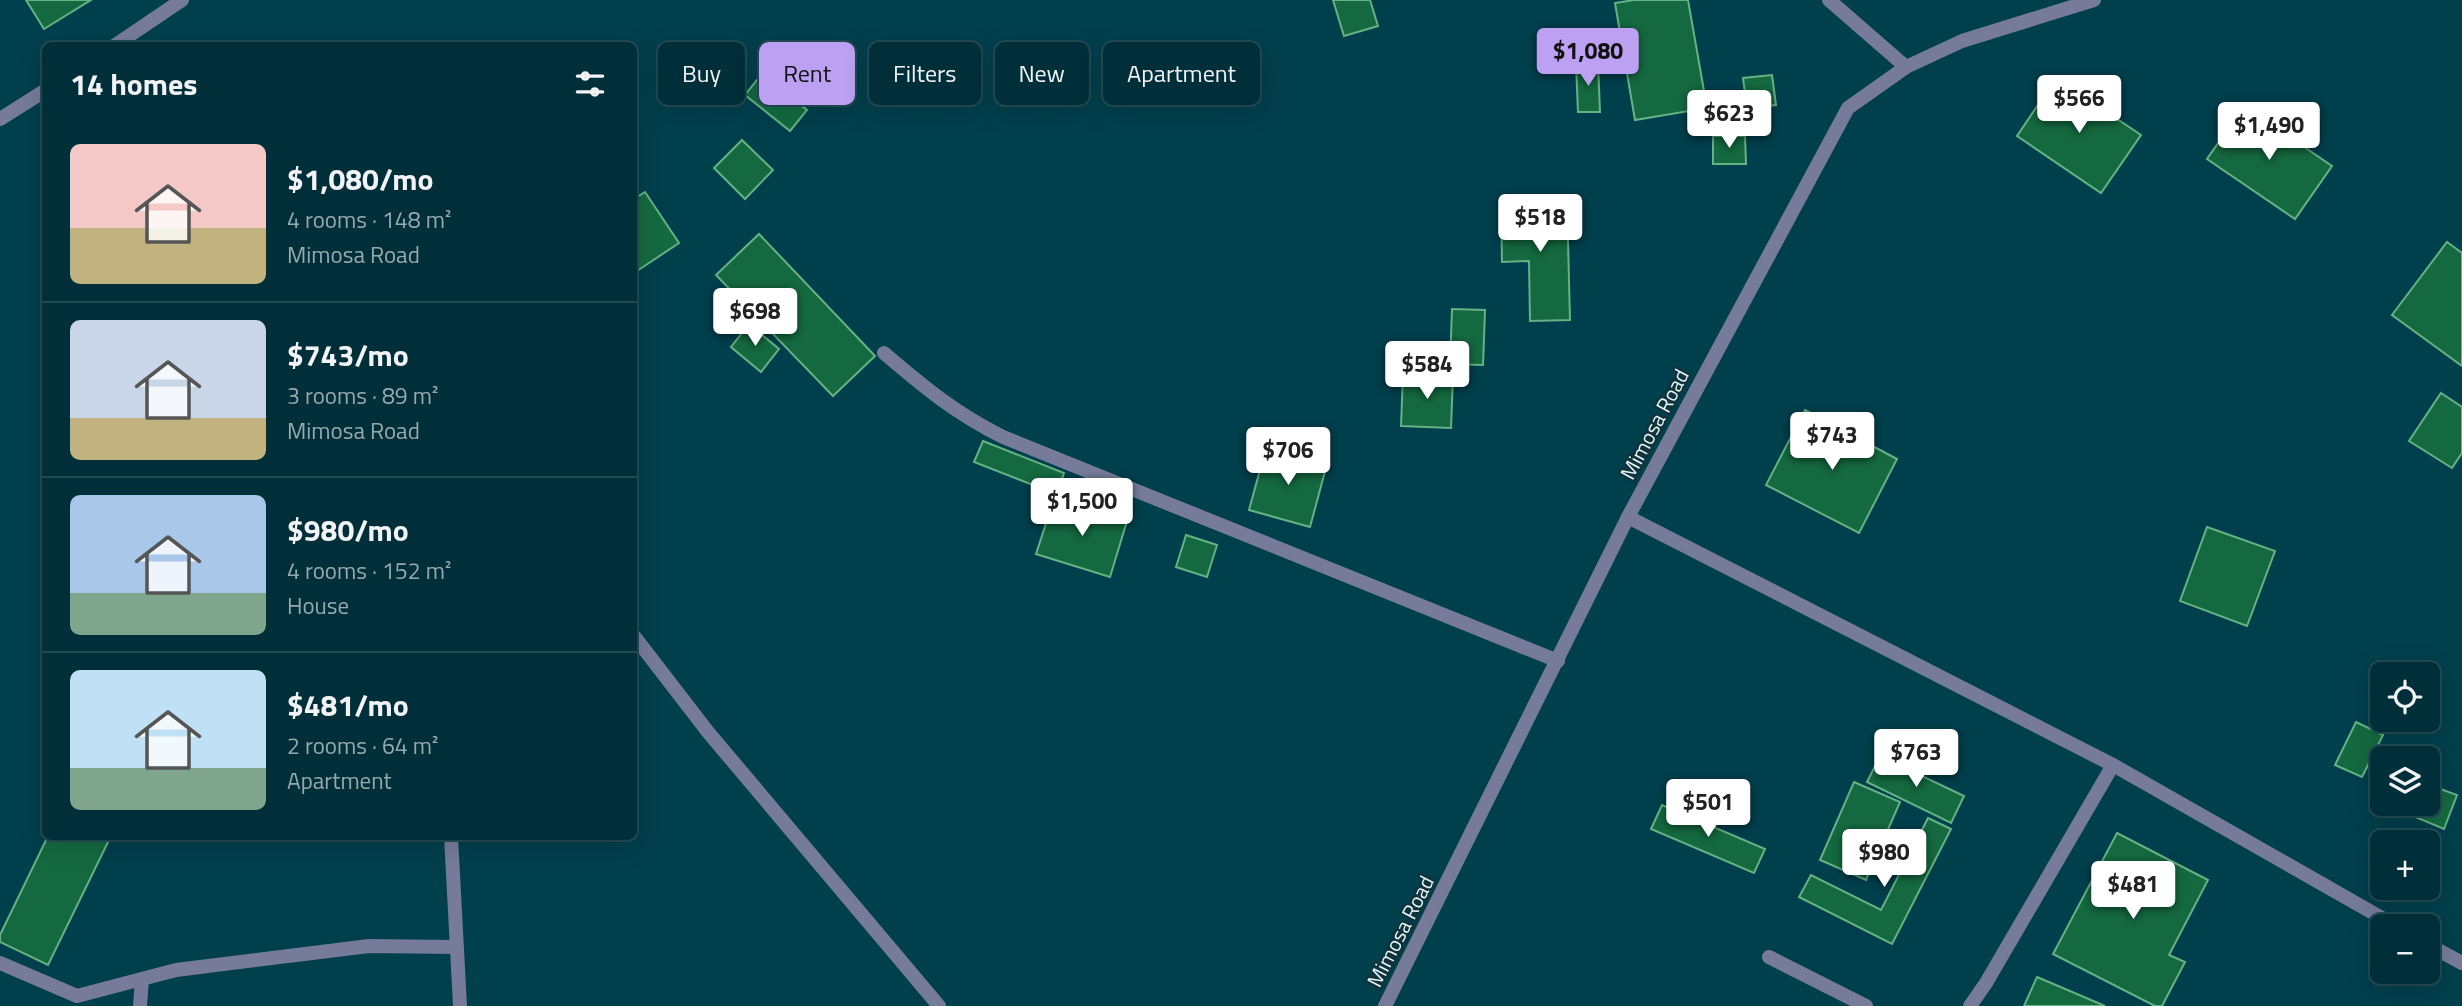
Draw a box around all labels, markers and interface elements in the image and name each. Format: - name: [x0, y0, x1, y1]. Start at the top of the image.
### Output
- pin: $1,080: [1531, 28, 1645, 88]
- text: $1,080: [1553, 33, 1623, 68]
- chip: Buy: [658, 42, 745, 105]
- chip: Rent: [759, 42, 855, 105]
- chip: Filters: [869, 42, 981, 105]
- chip: New: [995, 42, 1089, 105]
- chip: Apartment: [1103, 42, 1260, 105]
- text: 14 homes: [70, 61, 197, 107]
- icon: filters: [571, 65, 609, 103]
- pin: $566: [2038, 76, 2120, 135]
- text: $566: [2053, 80, 2105, 115]
- pin: $623: [1688, 90, 1770, 150]
- text: $623: [1703, 95, 1755, 130]
- pin: $1,490: [2212, 102, 2326, 162]
- text: $1,490: [2234, 107, 2304, 142]
- text: $1,080/mo: [287, 156, 433, 202]
- icon: home: [126, 172, 210, 256]
- pin: $518: [1499, 194, 1581, 254]
- text: $518: [1514, 199, 1566, 234]
- text: 4 rooms · 148 m²: [287, 202, 451, 237]
- text: Mimosa Road: [287, 237, 420, 272]
- pin: $698: [714, 288, 796, 348]
- text: $698: [729, 293, 781, 328]
- text: $743/mo: [287, 332, 409, 378]
- pin: $584: [1386, 342, 1468, 401]
- text: $584: [1401, 346, 1453, 381]
- icon: home: [126, 348, 210, 432]
- street label: Mimosa Road: [1611, 363, 1697, 485]
- text: 3 rooms · 89 m²: [287, 378, 438, 413]
- pin: $743: [1791, 412, 1873, 472]
- text: Mimosa Road: [287, 413, 420, 448]
- text: $743: [1806, 417, 1858, 452]
- pin: $706: [1247, 428, 1329, 487]
- text: $706: [1262, 432, 1314, 467]
- pin: $1,500: [1025, 478, 1139, 538]
- text: $1,500: [1047, 483, 1117, 518]
- text: $980/mo: [287, 507, 409, 553]
- icon: home: [126, 523, 210, 607]
- text: 4 rooms · 152 m²: [287, 553, 451, 588]
- text: House: [287, 588, 349, 623]
- map controls: [2370, 662, 2440, 984]
- button: locate: [2370, 662, 2440, 732]
- text: $481/mo: [287, 682, 409, 728]
- icon: home: [126, 698, 210, 782]
- text: 2 rooms · 64 m²: [287, 728, 438, 763]
- pin: $763: [1875, 730, 1957, 789]
- text: $763: [1890, 734, 1942, 769]
- button: layers: [2370, 746, 2440, 816]
- text: Apartment: [287, 763, 392, 798]
- pin: $501: [1667, 780, 1749, 839]
- text: $501: [1682, 784, 1734, 819]
- pin: $980: [1843, 830, 1925, 889]
- button: +: [2370, 830, 2440, 900]
- text: $980: [1858, 834, 1910, 869]
- pin: $481: [2092, 862, 2174, 921]
- text: $481: [2107, 866, 2159, 901]
- street label: Mimosa Road: [1358, 870, 1442, 992]
- button: −: [2370, 914, 2440, 984]

